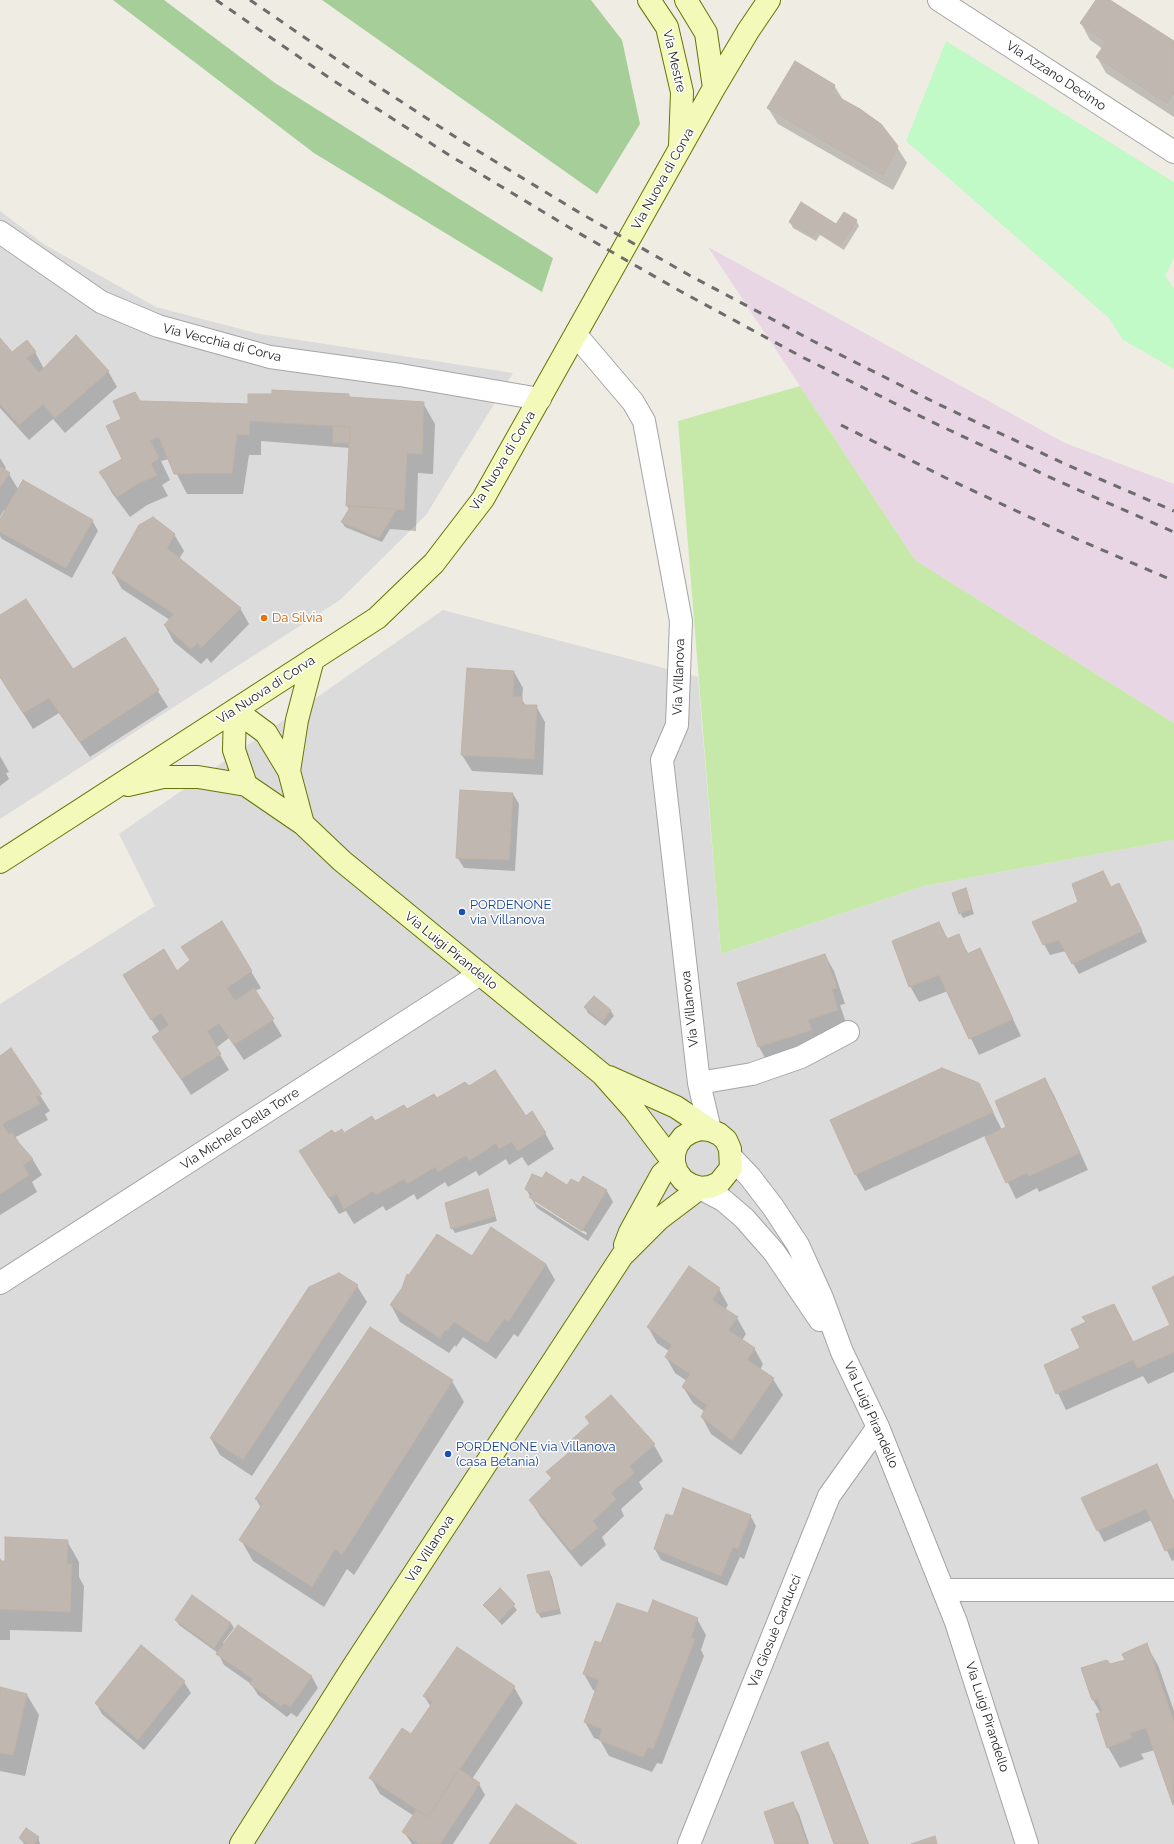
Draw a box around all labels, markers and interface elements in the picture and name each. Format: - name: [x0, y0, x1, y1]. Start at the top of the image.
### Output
- street label: Via Mestre: [659, 28, 689, 94]
- street label: Via Azzano Decimo: [1003, 38, 1109, 114]
- street label: Via Nuova di Corva: [629, 125, 697, 233]
- street label: Via Vecchia di Corva: [161, 321, 283, 365]
- street label: Via Nuova di Corva: [467, 408, 539, 514]
- place label: Da Silvia: [272, 610, 323, 626]
- marker: Da Silvia: [259, 613, 269, 623]
- street label: Via Villanova: [670, 638, 688, 716]
- street label: Via Nuova di Corva: [214, 652, 318, 728]
- place label: PORDENONE via Villanova: [470, 897, 551, 928]
- marker: PORDENONE via Villanova: [457, 907, 467, 917]
- street label: Via Luigi Pirandello: [401, 909, 501, 993]
- street label: Via Villanova: [678, 970, 702, 1048]
- street label: Via Michele Della Torre: [178, 1085, 302, 1173]
- street label: Via Luigi Pirandello: [840, 1359, 902, 1471]
- place label: PORDENONE via Villanova (casa Betania): [456, 1439, 616, 1470]
- marker: PORDENONE via Villanova (casa Betania): [443, 1449, 453, 1459]
- street label: Via Villanova: [403, 1513, 457, 1585]
- street label: Via Giosuè Carducci: [745, 1572, 805, 1690]
- street label: Via Luigi Pirandello: [962, 1660, 1012, 1774]

